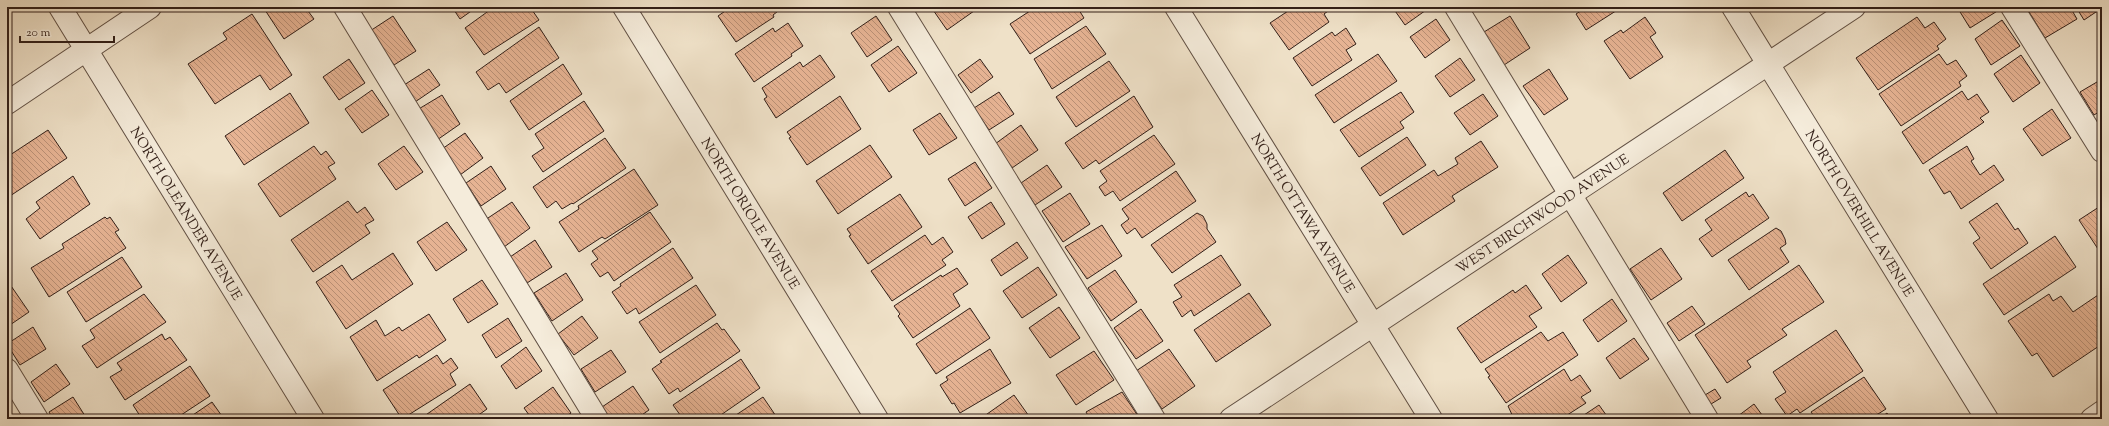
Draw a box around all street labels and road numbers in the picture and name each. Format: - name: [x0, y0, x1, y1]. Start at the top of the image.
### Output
- street label: NORTH OLEANDER AVENUE: [124, 124, 246, 305]
- street label: NORTH OVERHILL AVENUE: [1799, 127, 1918, 302]
- street label: NORTH OTTAWA AVENUE: [1245, 130, 1359, 298]
- street label: NORTH ORIOLE AVENUE: [695, 135, 803, 294]
- street label: WEST BIRCHWOOD AVENUE: [1453, 150, 1634, 280]

